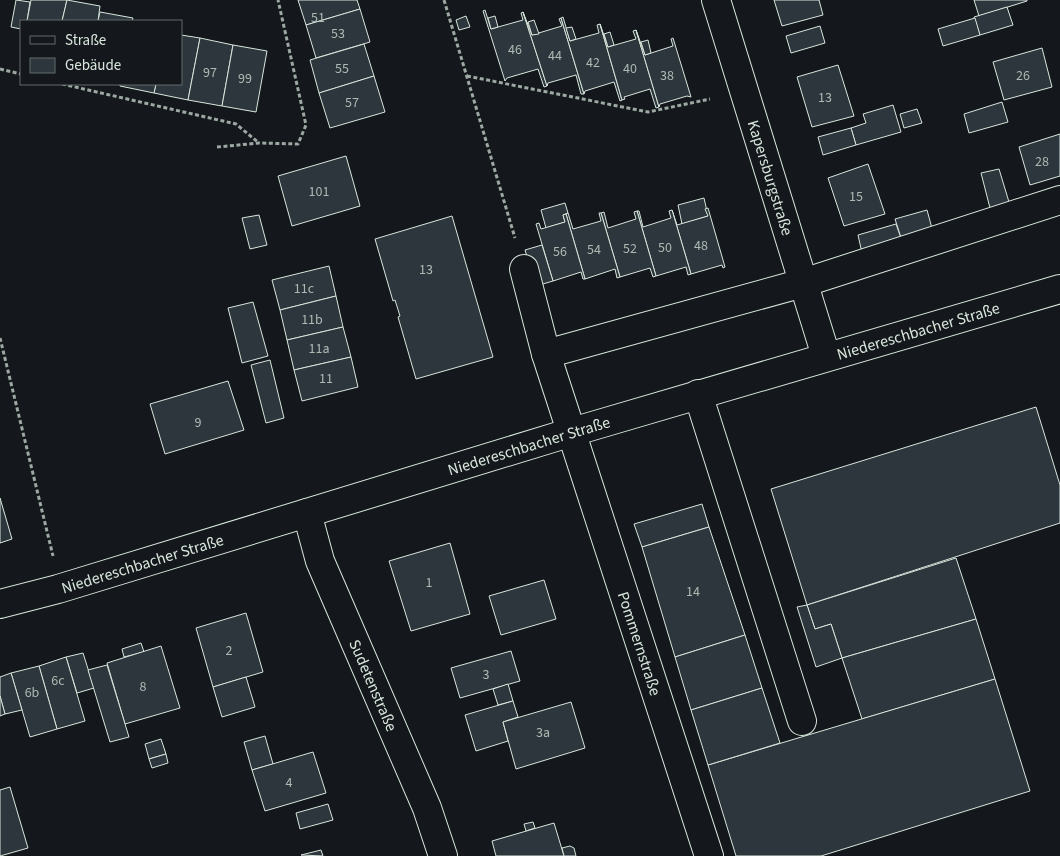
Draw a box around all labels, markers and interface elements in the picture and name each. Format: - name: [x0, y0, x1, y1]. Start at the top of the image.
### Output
- house number: 51: [311, 8, 325, 28]
- legend: [20, 20, 182, 85]
- house number: 53: [331, 24, 345, 44]
- text: Straße: [65, 30, 106, 51]
- house number: 46: [508, 40, 522, 60]
- house number: 44: [548, 46, 562, 66]
- house number: 42: [586, 53, 600, 73]
- text: Gebäude: [65, 55, 121, 76]
- house number: 55: [335, 59, 349, 79]
- house number: 40: [623, 59, 637, 79]
- house number: 97: [203, 63, 217, 83]
- house number: 38: [660, 66, 674, 86]
- house number: 26: [1016, 66, 1030, 86]
- house number: 99: [238, 69, 252, 89]
- house number: 13: [818, 88, 832, 108]
- house number: 57: [345, 93, 359, 113]
- street label: Kapersburgstraße: [742, 118, 798, 238]
- house number: 28: [1035, 152, 1049, 172]
- house number: 101: [309, 182, 329, 202]
- house number: 15: [849, 187, 863, 207]
- house number: 48: [694, 236, 708, 256]
- house number: 50: [658, 238, 672, 258]
- house number: 52: [623, 239, 637, 259]
- house number: 54: [587, 240, 601, 260]
- house number: 56: [553, 242, 567, 262]
- house number: 13: [419, 260, 433, 280]
- house number: 11c: [294, 279, 315, 299]
- street label: Niedereschbacher Straße: [834, 297, 1002, 366]
- house number: 11b: [301, 310, 323, 330]
- house number: 11a: [309, 339, 329, 359]
- house number: 11: [319, 369, 333, 389]
- street label: Niedereschbacher Straße: [445, 411, 613, 481]
- house number: 9: [195, 413, 202, 433]
- street label: Niedereschbacher Straße: [59, 529, 226, 599]
- house number: 1: [426, 573, 433, 593]
- house number: 14: [686, 582, 700, 602]
- street label: Pommernstraße: [612, 589, 666, 699]
- street label: Sudetenstraße: [343, 636, 402, 735]
- house number: 2: [226, 641, 233, 661]
- house number: 3: [483, 665, 490, 685]
- house number: 6c: [51, 671, 65, 691]
- house number: 8: [140, 677, 147, 697]
- house number: 6b: [25, 683, 40, 703]
- house number: 3a: [536, 723, 550, 743]
- house number: 4: [286, 773, 293, 793]

